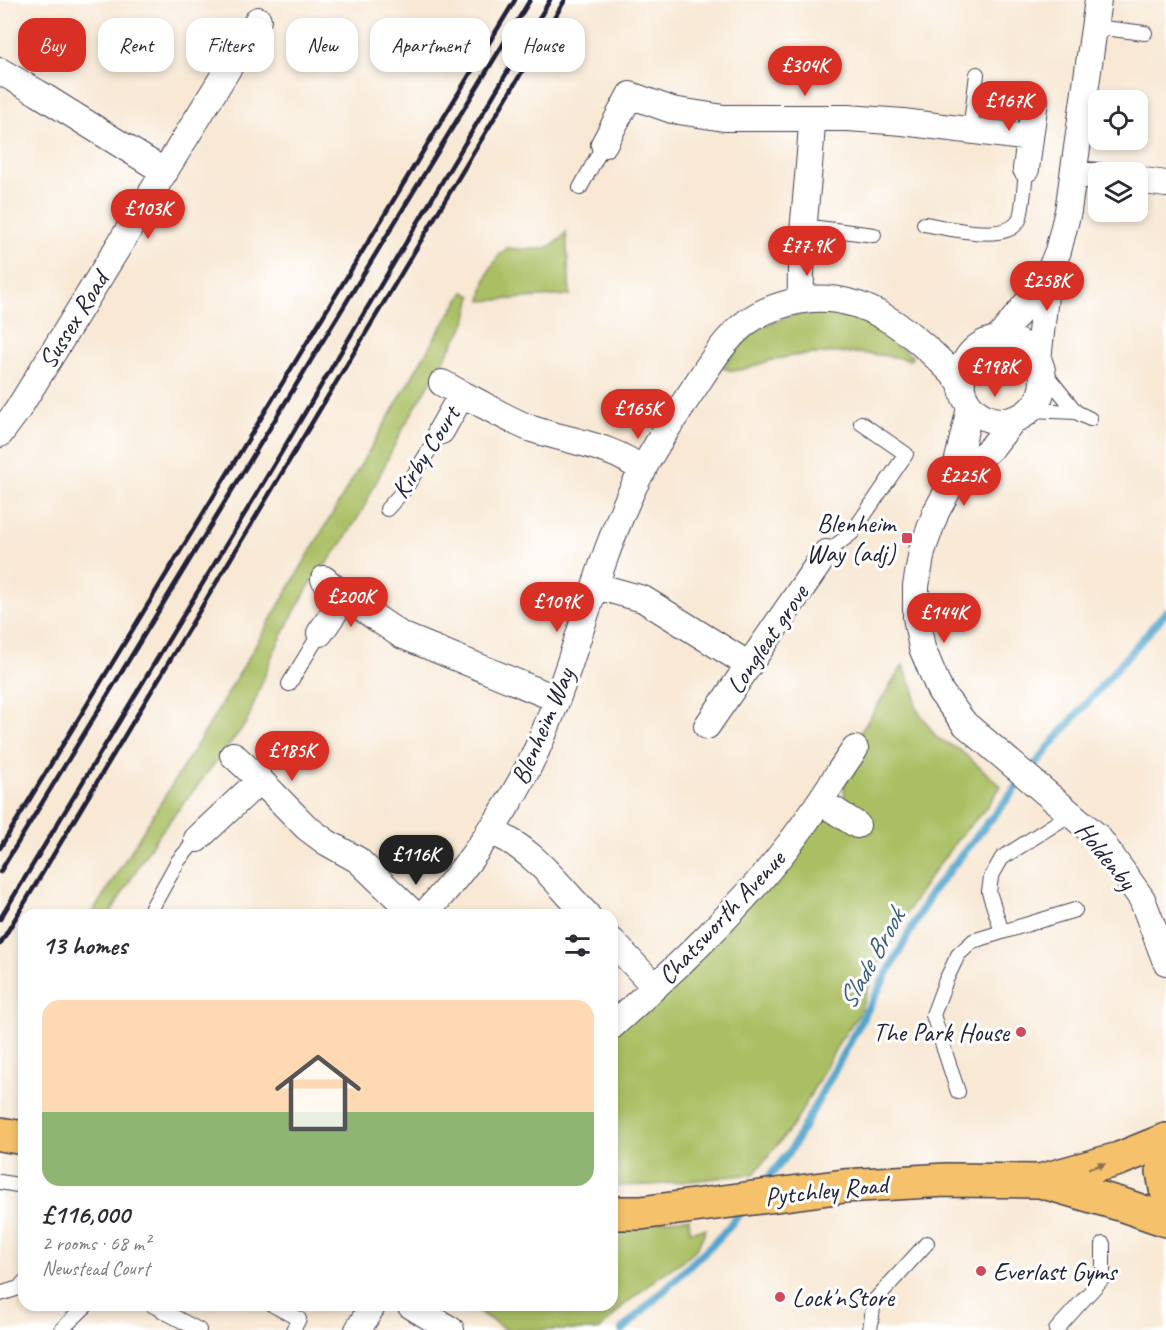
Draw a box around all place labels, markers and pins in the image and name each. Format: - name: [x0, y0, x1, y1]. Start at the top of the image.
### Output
- pin: £304K: [763, 46, 847, 97]
- pin: £167K: [967, 81, 1051, 132]
- pin: £103K: [106, 189, 190, 240]
- pin: £77.9K: [758, 226, 856, 277]
- pin: £258K: [1005, 261, 1089, 312]
- pin: £198K: [953, 347, 1037, 398]
- pin: £165K: [596, 389, 680, 440]
- pin: £225K: [922, 456, 1006, 507]
- place label: Blenheim Way (adj): [806, 507, 897, 570]
- marker: Blenheim Way (adj): [900, 531, 914, 545]
- pin: £200K: [309, 577, 393, 628]
- pin: £109K: [515, 582, 599, 633]
- pin: £144K: [902, 593, 986, 644]
- pin: £185K: [250, 731, 334, 782]
- pin: £116K: [374, 835, 458, 886]
- place label: The Park House: [873, 1016, 1011, 1049]
- marker: The Park House: [1014, 1025, 1028, 1039]
- place label: Everlast Gyms: [993, 1255, 1119, 1288]
- marker: Everlast Gyms: [974, 1264, 988, 1278]
- place label: Lock'nStore: [792, 1281, 895, 1314]
- marker: Lock'nStore: [773, 1290, 787, 1304]

